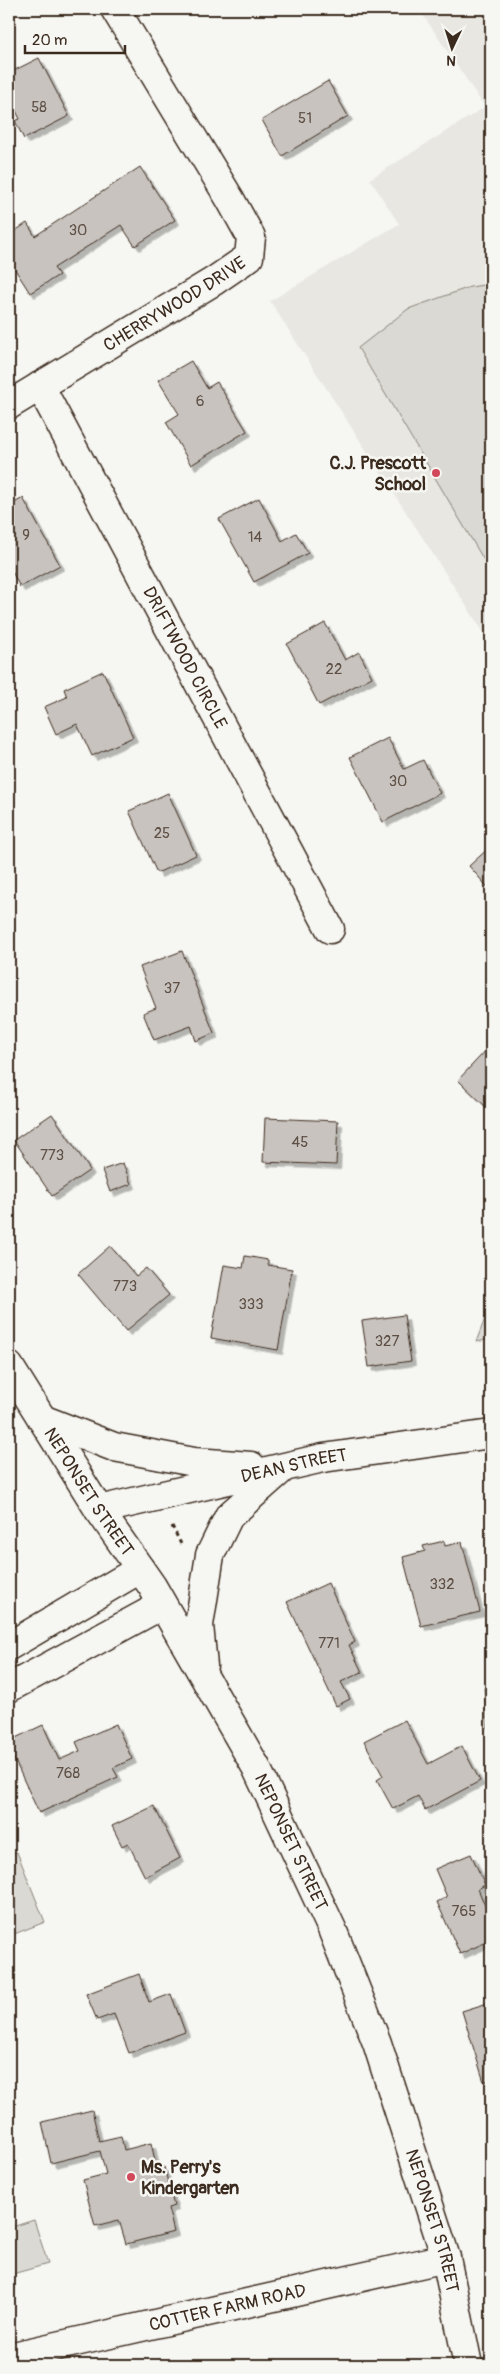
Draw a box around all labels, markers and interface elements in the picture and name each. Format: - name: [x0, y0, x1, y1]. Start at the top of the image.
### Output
- scale bar: [25, 22, 125, 54]
- north arrow: [428, 22, 478, 72]
- text: 20 m: [32, 31, 67, 50]
- text: N: [446, 52, 456, 69]
- house number: 58: [31, 98, 47, 117]
- house number: 51: [298, 109, 312, 128]
- house number: 30: [69, 221, 87, 240]
- street label: CHERRYWOOD DRIVE: [99, 251, 250, 357]
- house number: 6: [196, 392, 204, 411]
- place label: C.J. Prescott School: [330, 452, 427, 496]
- marker: C.J. Prescott School: [430, 467, 442, 479]
- house number: 9: [22, 526, 30, 545]
- house number: 14: [248, 528, 263, 547]
- street label: DRIFTWOOD CIRCLE: [138, 582, 233, 733]
- house number: 22: [326, 660, 342, 679]
- house number: 30: [389, 772, 407, 791]
- house number: 25: [154, 824, 170, 843]
- house number: 37: [164, 979, 180, 998]
- house number: 45: [292, 1133, 308, 1152]
- house number: 773: [40, 1146, 64, 1165]
- house number: 773: [113, 1277, 137, 1296]
- house number: 333: [238, 1295, 264, 1314]
- house number: 327: [375, 1332, 399, 1351]
- street label: NEPONSET STREET: [39, 1423, 139, 1560]
- street label: DEAN STREET: [239, 1443, 348, 1488]
- house number: 332: [429, 1575, 455, 1594]
- house number: 771: [318, 1634, 340, 1653]
- house number: 768: [56, 1764, 81, 1783]
- street label: NEPONSET STREET: [249, 1770, 333, 1914]
- house number: 765: [452, 1902, 476, 1921]
- street label: NEPONSET STREET: [400, 2146, 464, 2294]
- place label: Ms. Perry's Kindergarten: [141, 2156, 239, 2200]
- marker: Ms. Perry's Kindergarten: [125, 2171, 137, 2183]
- street label: COTTER FARM ROAD: [147, 2279, 308, 2336]

